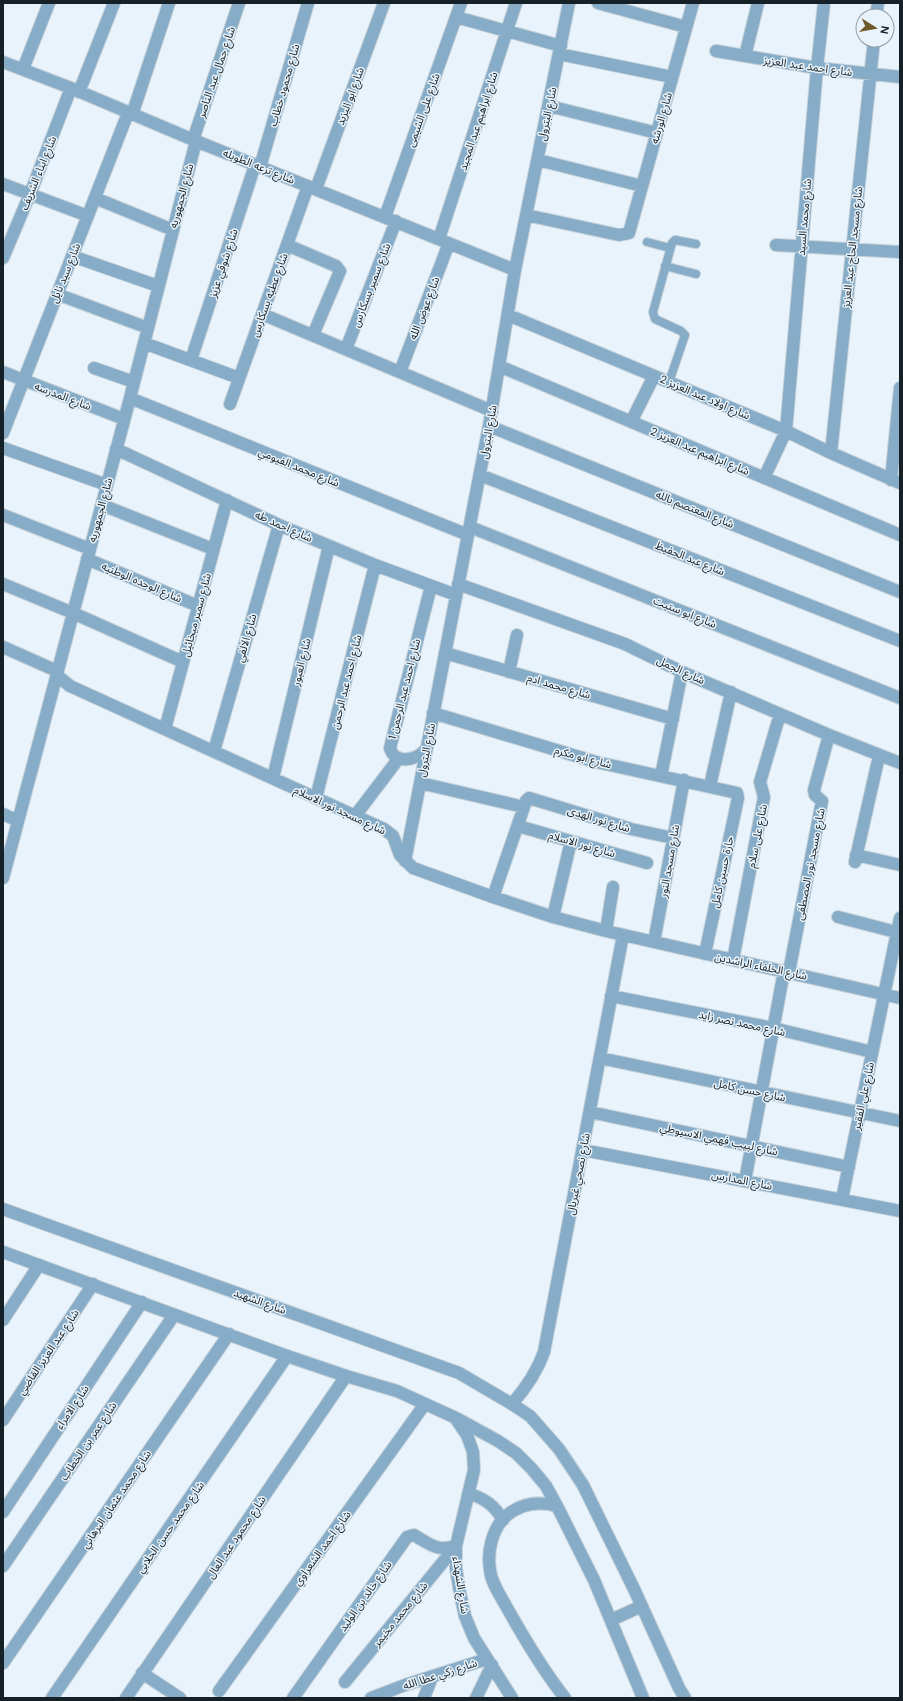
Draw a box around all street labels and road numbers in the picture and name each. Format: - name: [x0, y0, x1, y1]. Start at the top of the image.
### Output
- street label: شارع جمال عبد الناصر: [193, 24, 239, 121]
- street label: شارع محمود خطاب: [266, 42, 304, 128]
- street label: شارع احمد عبد العزيز: [762, 53, 854, 80]
- street label: شارع ابو اليزيد: [333, 65, 368, 127]
- street label: شارع ابراهيم عبد المجيد: [455, 69, 503, 173]
- street label: شارع على الشيمى: [403, 71, 444, 149]
- street label: شارع البترول: [534, 85, 561, 142]
- street label: شارع الورشه: [647, 90, 676, 146]
- street label: شارع ابناء الشريف: [17, 134, 60, 212]
- street label: شارع ترعه الطويله: [221, 145, 297, 188]
- street label: شارع الجمهوريه: [166, 162, 197, 230]
- street label: شارع محمد السيد: [794, 178, 815, 256]
- street label: شارع مسجد الحاج عبد العزيز: [839, 185, 866, 309]
- street label: شارع شوقي عزيز: [205, 227, 243, 301]
- street label: شارع سيد نايل: [47, 241, 84, 305]
- street label: شارع سمير بسكارس: [349, 241, 395, 329]
- street label: شارع عطيه بسكارس: [247, 251, 292, 339]
- street label: شارع عوض الله: [406, 274, 444, 342]
- street label: شارع اولاد عبد العزيز 2: [657, 372, 753, 423]
- street label: شارع المدرسه: [32, 379, 94, 414]
- street label: شارع البترول: [476, 404, 501, 460]
- street label: شارع ابراهيم عبد العزيز 2: [648, 424, 752, 480]
- street label: شارع محمد الفيومي: [255, 444, 342, 492]
- street label: شارع الجمهوريه: [85, 476, 116, 544]
- street label: شارع المعتصم بالله: [653, 487, 737, 533]
- street label: شارع احمد طه: [253, 507, 315, 546]
- street label: شارع عبد الحفيظ: [653, 538, 727, 579]
- street label: شارع الوحده الوطنيه: [99, 559, 185, 606]
- street label: شارع سمير ميخائيل: [178, 571, 215, 659]
- street label: شارع ابو ستيت: [651, 593, 719, 632]
- street label: شارع الالفي: [232, 612, 262, 665]
- street label: شارع احمد عبد الرحمن: [327, 633, 366, 731]
- street label: شارع العبور: [288, 636, 315, 688]
- street label: شارع احمد عبد الرحمن 1: [385, 637, 424, 741]
- street label: شارع الجمل: [654, 653, 708, 688]
- street label: شارع محمد ادم: [525, 670, 593, 703]
- street label: شارع البترول: [414, 721, 439, 778]
- street label: شارع ابو مكرم: [553, 743, 614, 772]
- street label: شارع مسجد نور الاسلام: [291, 783, 389, 839]
- street label: شارع نور الهدى: [566, 803, 632, 836]
- street label: شارع على سلام: [744, 803, 771, 869]
- street label: شارع مسجد نور المصطفى: [792, 806, 829, 921]
- street label: شارع مسجد النور: [656, 823, 683, 900]
- street label: شارع نور الاسلام: [547, 828, 617, 861]
- street label: حارة حسين كامل: [708, 834, 737, 909]
- street label: شارع الخلفاء الراشدين: [713, 949, 809, 984]
- street label: شارع محمد نصر زايد: [697, 1007, 787, 1040]
- street label: شارع علي الفقير: [849, 1060, 880, 1133]
- street label: شارع حسن كامل: [713, 1076, 787, 1105]
- street label: شارع لبيب فهمي الاسيوطي: [658, 1120, 780, 1161]
- street label: شارع نصحي غبريال: [563, 1131, 595, 1217]
- street label: شارع المدارس: [710, 1167, 774, 1194]
- street label: شارع الشهيد: [232, 1285, 288, 1318]
- street label: شارع عبد العزيز القاضي: [14, 1306, 84, 1399]
- street label: شارع الامراء: [52, 1382, 93, 1432]
- street label: شارع عمر بن الخطاب: [57, 1399, 121, 1484]
- street label: شارع محمد عثمان البرهاني: [78, 1447, 156, 1552]
- street label: شارع محمد حسن الحلابي: [133, 1478, 209, 1577]
- street label: شارع محمود عبد العال: [203, 1493, 270, 1582]
- street label: شارع احمد الشعراوي: [290, 1508, 356, 1590]
- street label: شارع الشهداء: [449, 1555, 472, 1615]
- street label: شارع خالد بن الوليد: [335, 1558, 396, 1635]
- street label: شارع محمد مخيمر: [369, 1578, 432, 1651]
- street label: شارع زكي عطا الله: [401, 1655, 480, 1695]

